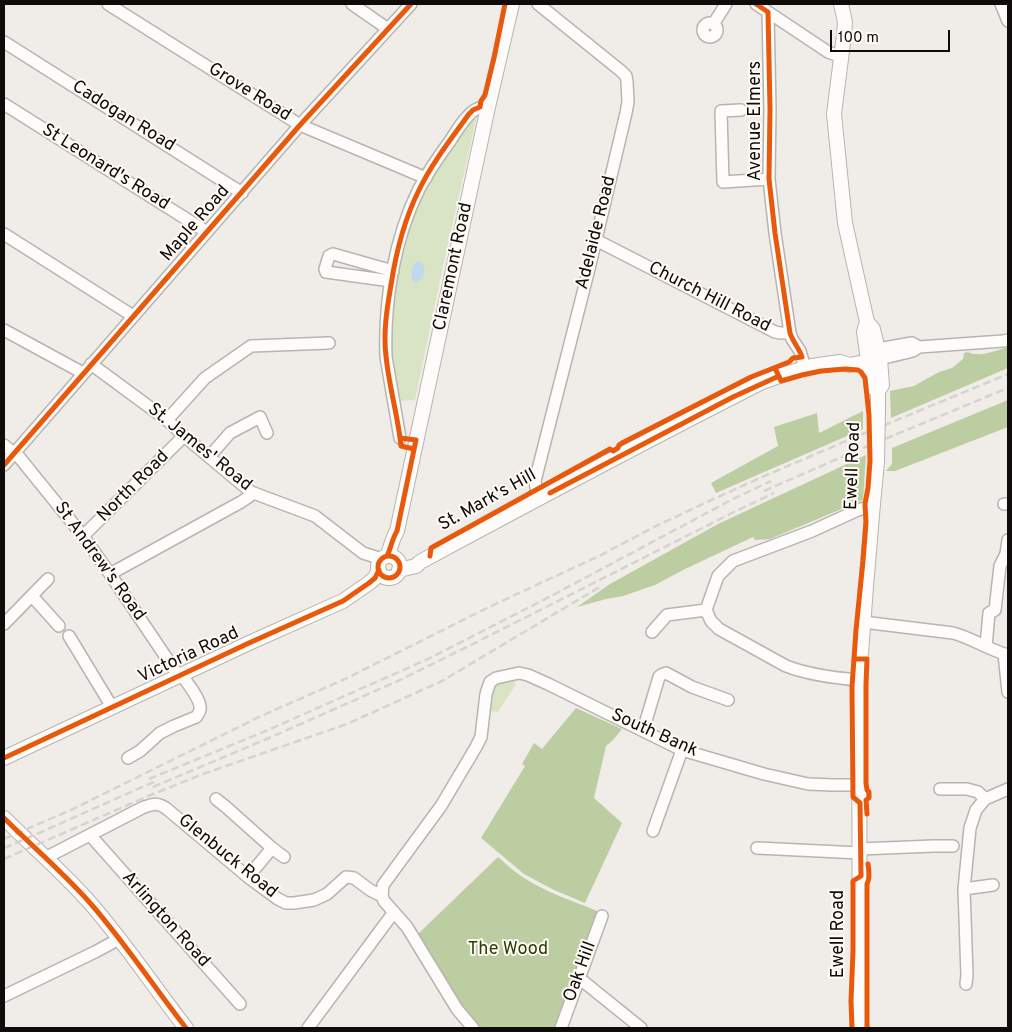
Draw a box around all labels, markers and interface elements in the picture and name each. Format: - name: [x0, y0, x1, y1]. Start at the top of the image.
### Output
- scale bar: [832, 20, 952, 52]
- text: 100 m: [838, 29, 879, 48]
- street label: Grove Road: [204, 59, 294, 127]
- street label: Avenue Elmers: [745, 61, 767, 181]
- street label: Cadogan Road: [67, 77, 179, 157]
- street label: St Leonard's Road: [37, 120, 173, 216]
- street label: Adelaide Road: [572, 174, 622, 292]
- street label: Maple Road: [157, 181, 235, 267]
- street label: Claremont Road: [430, 201, 478, 333]
- street label: Church Hill Road: [644, 258, 774, 338]
- street label: St. James' Road: [142, 399, 256, 497]
- street label: Ewell Road: [842, 421, 866, 511]
- street label: North Road: [94, 447, 174, 527]
- street label: St. Mark's Hill: [435, 465, 541, 537]
- street label: St Andrew's Road: [49, 498, 149, 626]
- street label: Victoria Road: [135, 623, 243, 689]
- street label: South Bank: [607, 705, 701, 763]
- street label: Glenbuck Road: [173, 810, 281, 904]
- street label: Arlington Road: [116, 868, 214, 972]
- street label: Ewell Road: [828, 890, 850, 978]
- park label: The Wood: [468, 939, 548, 961]
- street label: Oak Hill: [560, 939, 602, 1005]

